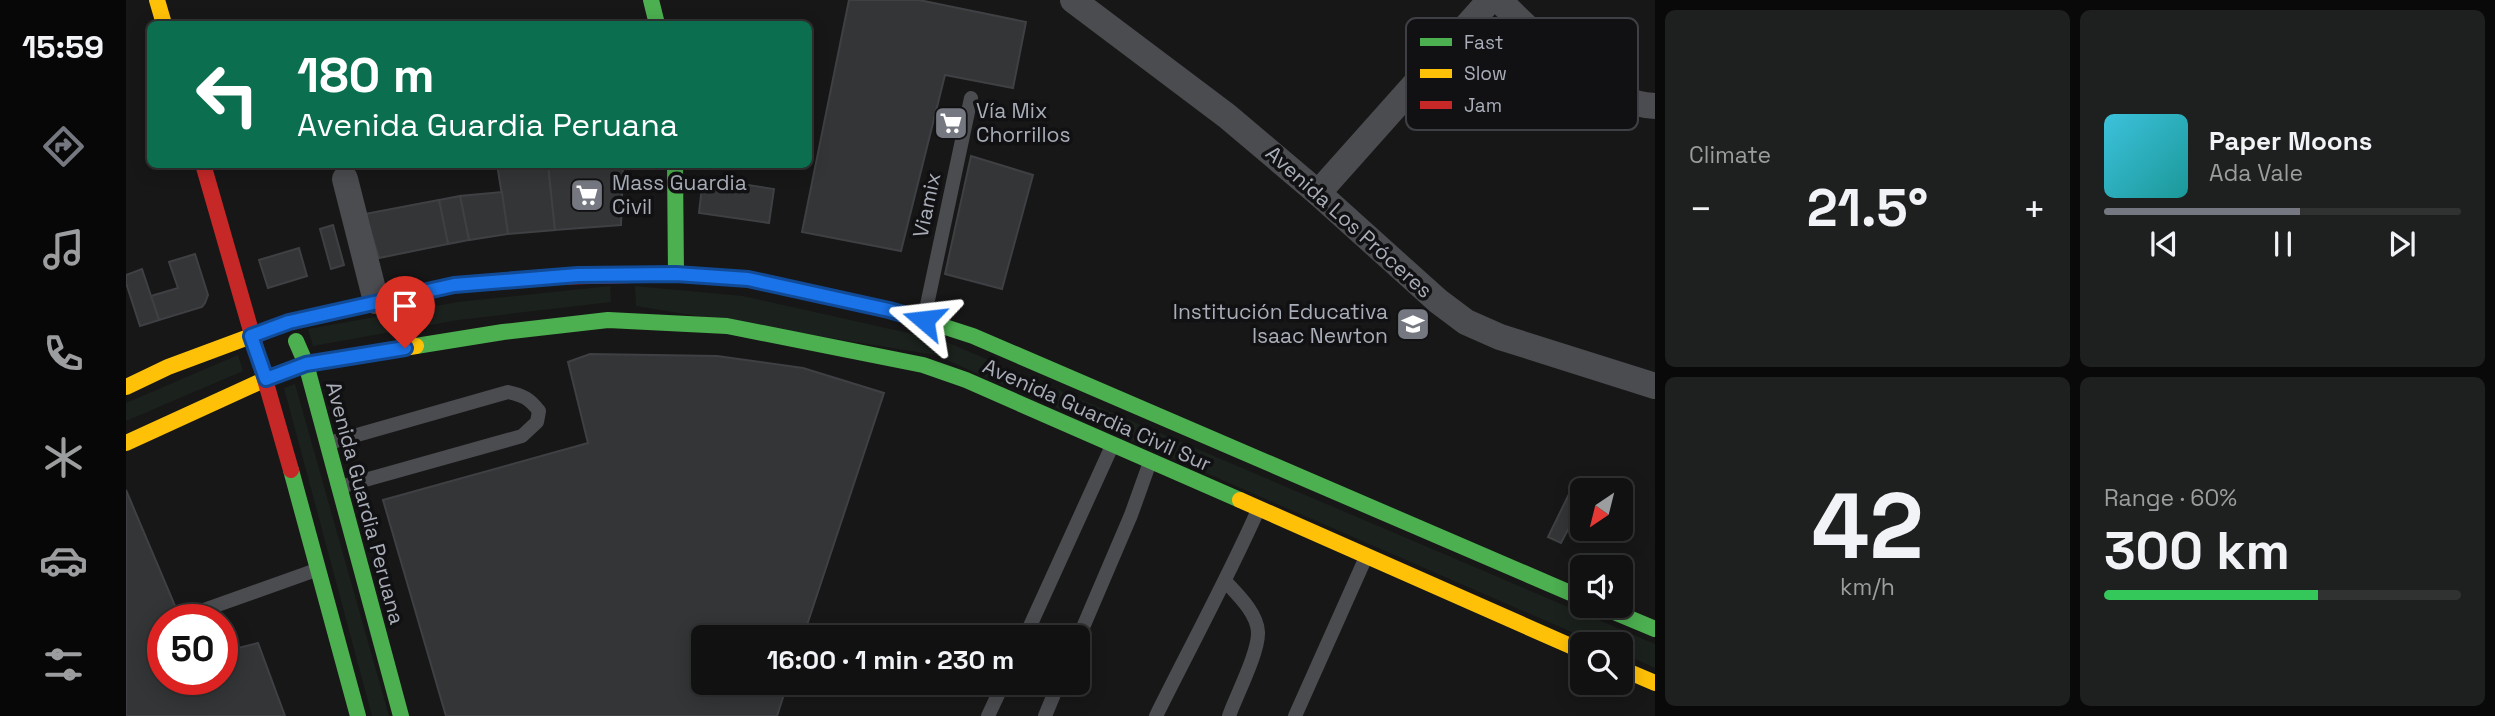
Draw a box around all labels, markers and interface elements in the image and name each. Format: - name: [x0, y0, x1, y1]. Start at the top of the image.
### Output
- legend: [1406, 18, 1638, 130]
- text: 15:59: [22, 27, 104, 67]
- text: Fast: [1464, 30, 1504, 55]
- text: 180 m: [297, 44, 435, 106]
- icon: left: [182, 49, 273, 140]
- text: Slow: [1464, 61, 1507, 86]
- text: Jam: [1464, 93, 1502, 118]
- place label: Vía Mix Chorrillos: [976, 97, 1071, 148]
- supermarket icon: Vía Mix Chorrillos: [932, 104, 970, 142]
- text: Avenida Guardia Peruana: [297, 105, 678, 145]
- icon: directions: [39, 122, 88, 171]
- text: Paper Moons: [2209, 124, 2372, 158]
- street label: Avenida Los Próceres: [1260, 140, 1438, 304]
- text: Climate: [1689, 140, 1771, 170]
- text: Ada Vale: [2209, 158, 2303, 188]
- place label: Mass Guardia Civil: [612, 169, 747, 220]
- street label: Viamix: [906, 170, 947, 240]
- text: 21.5°: [1807, 175, 1928, 241]
- supermarket icon: Mass Guardia Civil: [568, 176, 606, 214]
- text: −: [1689, 185, 1713, 233]
- text: +: [2022, 185, 2046, 233]
- icon: music: [39, 225, 88, 274]
- icon: previous: [2145, 225, 2183, 263]
- icon: pause: [2264, 225, 2302, 263]
- icon: next: [2383, 225, 2421, 263]
- pin: [375, 276, 435, 348]
- position arrow: [887, 283, 961, 357]
- icon: arrive: [386, 287, 424, 325]
- place label: Institución Educativa Isaac Newton: [1173, 298, 1388, 349]
- school or university icon: Institución Educativa Isaac Newton: [1394, 305, 1432, 343]
- icon: phone: [39, 329, 88, 378]
- street label: Avenida Guardia Civil Sur: [979, 352, 1216, 477]
- street label: Avenida Guardia Peruana: [320, 379, 411, 627]
- icon: climate: [39, 433, 88, 482]
- text: 42: [1812, 468, 1923, 585]
- north arrow: [1570, 478, 1633, 541]
- map controls: [1570, 478, 1633, 695]
- text: Range · 60%: [2104, 483, 2237, 513]
- text: 300 km: [2104, 518, 2290, 584]
- icon: car: [39, 536, 88, 585]
- button: sound: [1570, 555, 1633, 618]
- text: km/h: [1840, 572, 1895, 602]
- speed limit sign: 50: [147, 604, 238, 695]
- button: search: [1570, 632, 1633, 695]
- icon: filters: [39, 640, 88, 689]
- text: 16:00 · 1 min · 230 m: [767, 643, 1014, 677]

